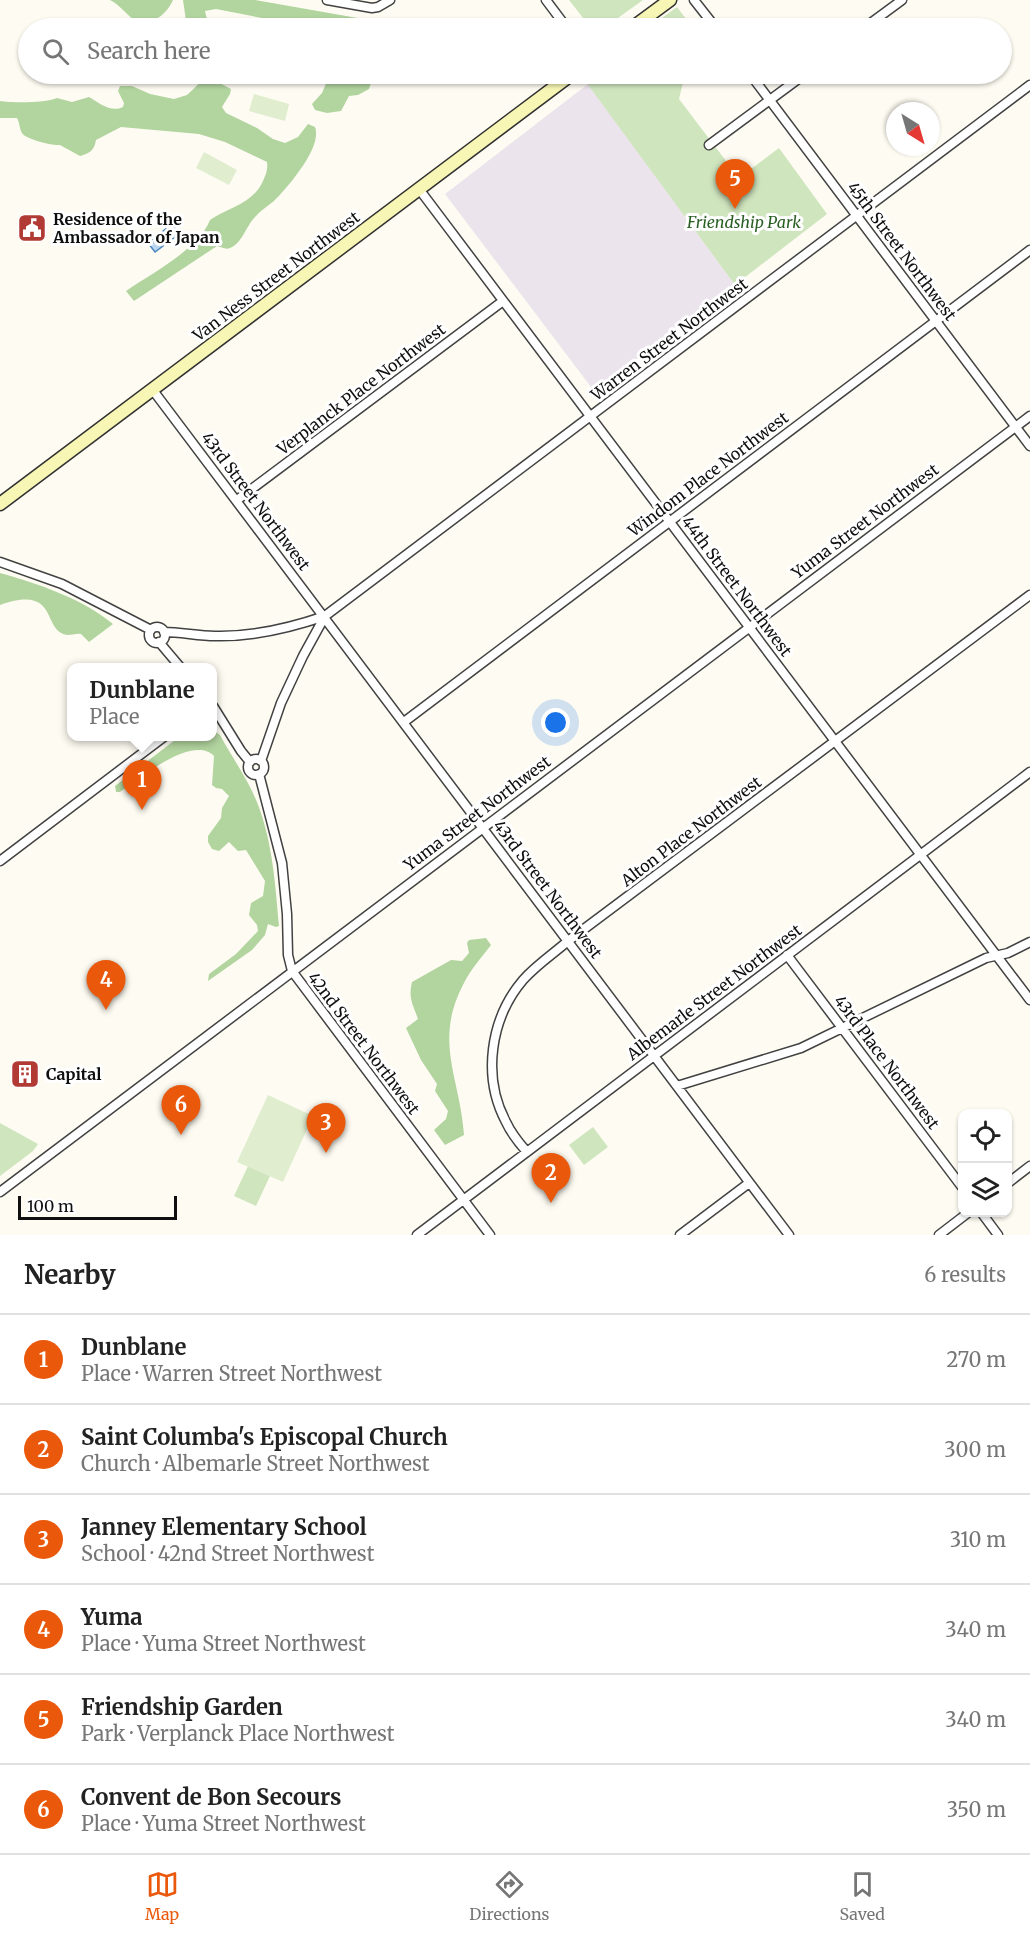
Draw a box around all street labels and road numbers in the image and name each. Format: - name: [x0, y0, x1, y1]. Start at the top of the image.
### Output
- street label: 45th Street Northwest: [843, 178, 961, 325]
- street label: Van Ness Street Northwest: [188, 206, 364, 346]
- street label: Warren Street Northwest: [586, 273, 752, 405]
- street label: Verplanck Place Northwest: [272, 319, 450, 460]
- street label: Windom Place Northwest: [623, 407, 793, 541]
- street label: 43rd Street Northwest: [197, 428, 315, 575]
- street label: Yuma Street Northwest: [787, 459, 943, 583]
- street label: 44th Street Northwest: [678, 512, 797, 661]
- street label: Yuma Street Northwest: [399, 751, 555, 875]
- street label: Alton Place Northwest: [616, 771, 766, 891]
- street label: 43rd Street Northwest: [489, 816, 607, 963]
- street label: Albemarle Street Northwest: [622, 919, 806, 1065]
- street label: 42nd Street Northwest: [304, 968, 425, 1119]
- street label: 43rd Place Northwest: [830, 991, 944, 1133]

